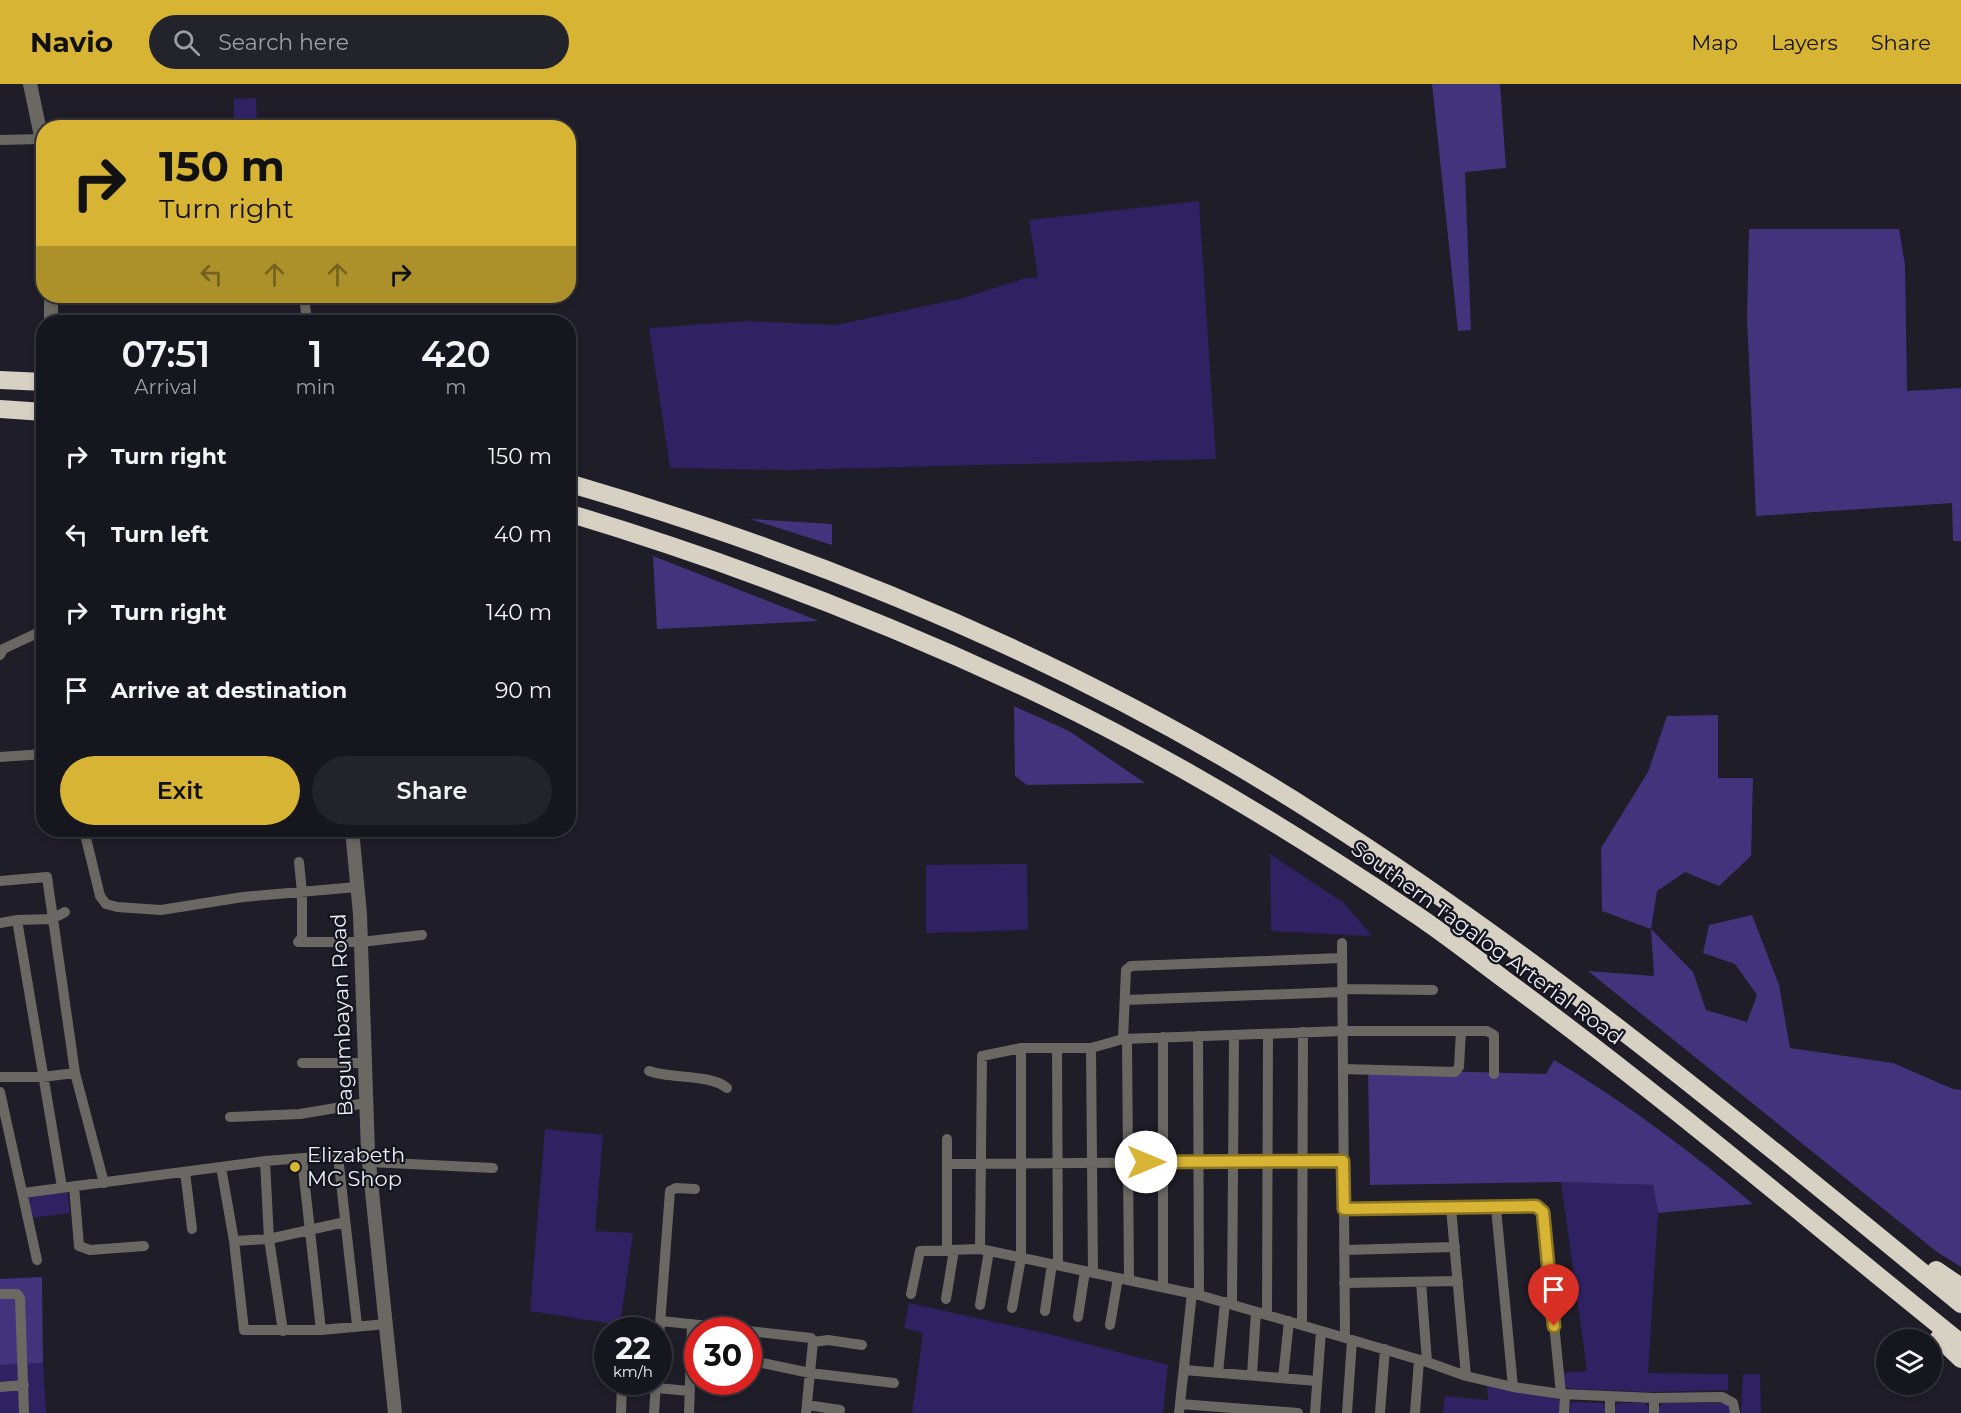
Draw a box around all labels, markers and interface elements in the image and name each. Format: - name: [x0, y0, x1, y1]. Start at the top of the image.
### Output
- search box: [149, 15, 569, 69]
- text: Navio: [30, 25, 113, 59]
- icon: search: [170, 26, 203, 59]
- text: Search here: [218, 29, 349, 56]
- text: Map: [1691, 30, 1738, 55]
- text: Layers: [1771, 30, 1838, 55]
- text: Share: [1871, 30, 1931, 55]
- text: 150 m: [159, 140, 285, 192]
- icon: right: [60, 144, 138, 222]
- text: Turn right: [159, 192, 294, 225]
- icon: left: [195, 258, 228, 291]
- icon: ahead: [258, 258, 291, 291]
- icon: ahead: [321, 258, 354, 291]
- icon: right: [384, 258, 417, 291]
- text: 07:51: [121, 332, 210, 376]
- text: 1: [309, 332, 322, 376]
- text: 420: [421, 332, 491, 376]
- text: Arrival: [134, 375, 197, 399]
- text: min: [295, 375, 336, 399]
- text: m: [445, 375, 466, 399]
- icon: right: [60, 440, 93, 473]
- text: Turn right: [111, 443, 226, 470]
- text: 150 m: [488, 443, 552, 470]
- icon: left: [60, 518, 93, 551]
- text: Turn left: [111, 521, 209, 548]
- text: 40 m: [494, 521, 552, 548]
- icon: right: [60, 596, 93, 629]
- text: Turn right: [111, 599, 226, 626]
- text: 140 m: [486, 599, 552, 626]
- icon: arrive: [60, 674, 93, 707]
- text: Arrive at destination: [111, 677, 347, 704]
- text: 90 m: [495, 677, 552, 704]
- button: Exit: [60, 756, 300, 825]
- button: Share: [312, 756, 552, 825]
- street label: Southern Tagalog Arterial Road: [1347, 836, 1628, 1050]
- street label: Bagumbayan Road: [325, 913, 358, 1117]
- position arrow: [1114, 1130, 1178, 1194]
- place label: Elizabeth MC Shop: [307, 1142, 405, 1191]
- marker: Elizabeth MC Shop: [288, 1160, 302, 1174]
- pin: [1528, 1264, 1579, 1326]
- icon: arrive: [1537, 1273, 1570, 1306]
- speed limit sign: 30: [684, 1317, 762, 1395]
- map controls: [1876, 1329, 1942, 1395]
- button: layers: [1876, 1329, 1942, 1395]
- text: 22: [615, 1330, 651, 1367]
- text: km/h: [613, 1362, 653, 1381]

